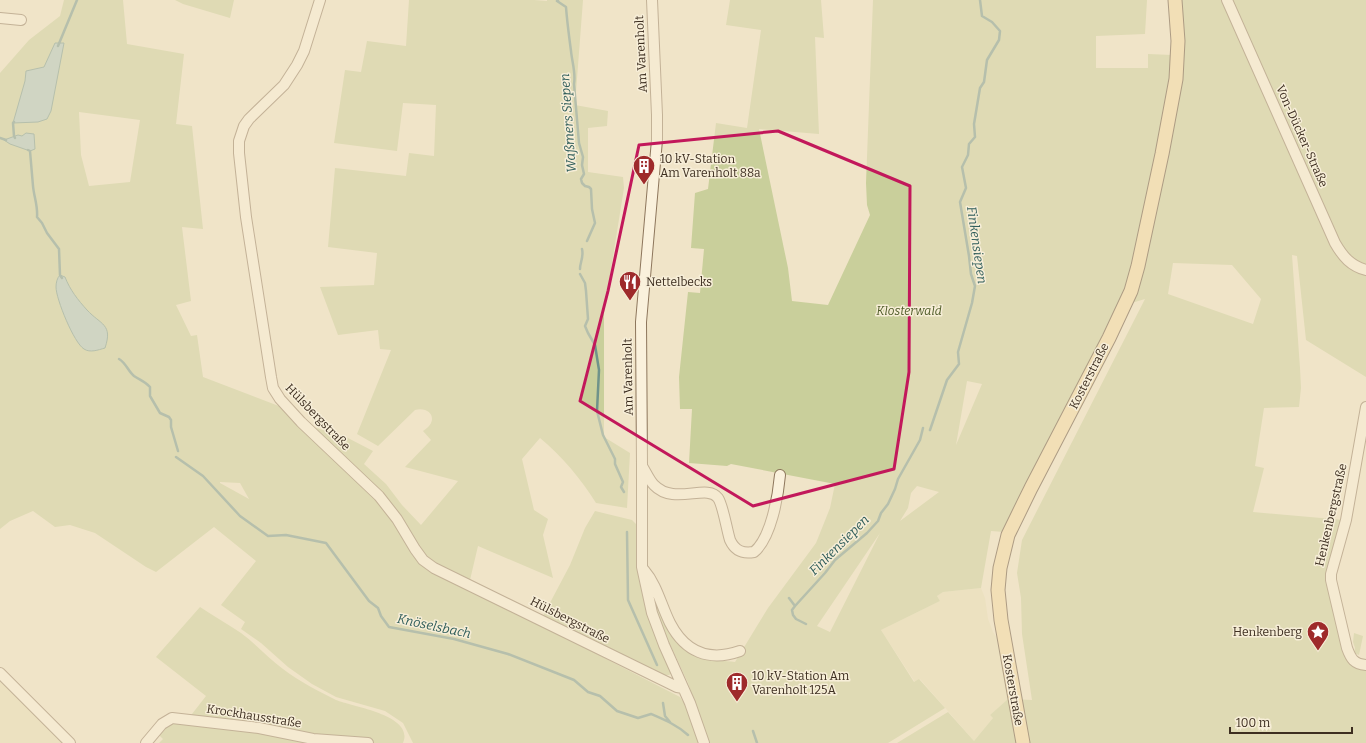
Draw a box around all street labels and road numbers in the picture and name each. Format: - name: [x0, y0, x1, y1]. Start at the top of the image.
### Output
- street label: Am Varenholt: [632, 14, 650, 93]
- street label: Von-Dücker-Straße: [1273, 83, 1331, 189]
- street label: Am Varenholt: [620, 338, 636, 416]
- street label: Kosterstraße: [1066, 341, 1112, 411]
- street label: Hülsbergstraße: [283, 381, 353, 453]
- street label: Henkenbergstraße: [1312, 462, 1350, 568]
- street label: Hülsbergstraße: [528, 594, 612, 646]
- street label: Kosterstraße: [1000, 653, 1026, 727]
- street label: Krockhausstraße: [206, 702, 302, 730]

